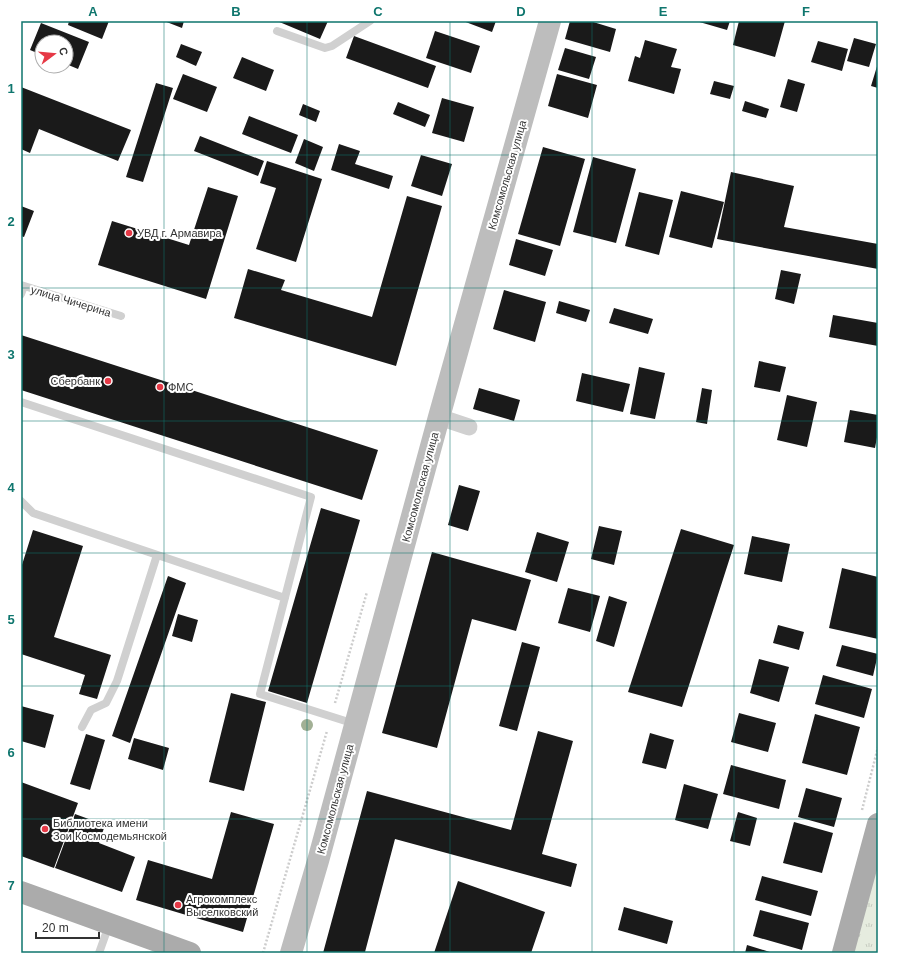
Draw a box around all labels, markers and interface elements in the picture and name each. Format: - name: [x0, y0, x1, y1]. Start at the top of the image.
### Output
- text: A: [88, 4, 98, 19]
- text: B: [231, 4, 241, 19]
- text: C: [373, 4, 383, 19]
- text: D: [516, 4, 526, 19]
- text: E: [659, 4, 668, 19]
- text: F: [802, 4, 810, 19]
- north arrow: [34, 34, 74, 74]
- text: С: [57, 46, 70, 57]
- text: 1: [7, 81, 15, 96]
- street label: Комсомольская улица: [486, 118, 529, 231]
- text: 2: [7, 214, 15, 229]
- place label: УВД г. Армавира: [137, 227, 223, 239]
- marker: УВД г. Армавира: [124, 228, 134, 238]
- street label: улица Чичерина: [30, 283, 113, 319]
- text: 3: [7, 347, 15, 362]
- place label: Сбербанк: [51, 375, 100, 387]
- marker: Сбербанк: [103, 376, 113, 386]
- place label: ФМС: [168, 381, 194, 393]
- marker: ФМС: [155, 382, 165, 392]
- street label: Комсомольская улица: [400, 430, 441, 543]
- text: 4: [7, 480, 15, 495]
- text: 5: [7, 612, 15, 627]
- street label: Комсомольская улица: [315, 742, 356, 855]
- text: 6: [7, 745, 15, 760]
- place label: Библиотека имени Зои Космодемьянской: [53, 817, 167, 842]
- marker: Библиотека имени Зои Космодемьянской: [40, 824, 50, 834]
- text: 7: [7, 878, 15, 893]
- place label: Агрокомплекс Выселковский: [186, 893, 258, 918]
- marker: Агрокомплекс Выселковский: [173, 900, 183, 910]
- scale bar: [36, 914, 99, 940]
- text: 20 m: [42, 921, 69, 935]

